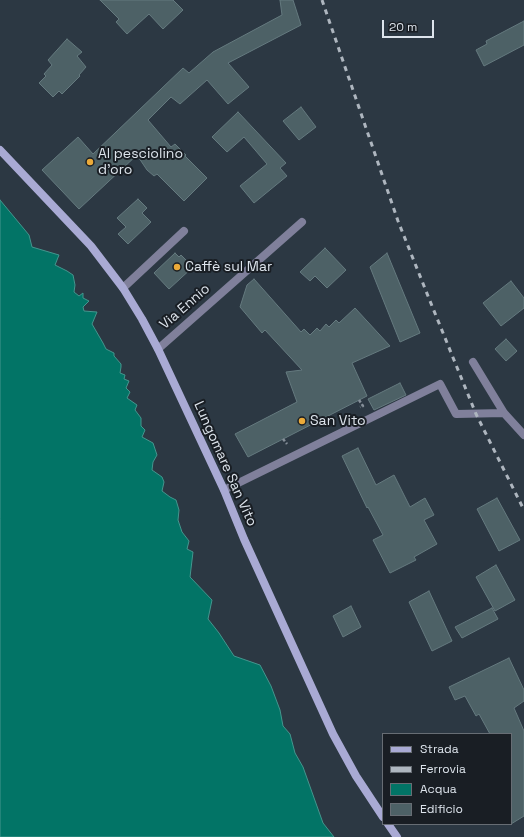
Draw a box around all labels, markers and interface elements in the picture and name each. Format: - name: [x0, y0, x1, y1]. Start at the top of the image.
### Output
- scale bar: [384, 12, 436, 38]
- text: 20 m: [389, 19, 417, 35]
- place label: Al pesciolino d'oro: [98, 146, 183, 178]
- marker: Al pesciolino d'oro: [85, 157, 95, 167]
- place label: Caffè sul Mar: [185, 259, 272, 275]
- marker: Caffè sul Mar: [172, 262, 182, 272]
- street label: Via Ennio: [157, 281, 213, 333]
- street label: Lungomare San Vito: [190, 399, 260, 529]
- place label: San Vito: [310, 413, 366, 429]
- marker: San Vito: [297, 416, 307, 426]
- legend: [382, 733, 512, 825]
- text: Strada: [420, 741, 459, 757]
- text: Ferrovia: [420, 761, 466, 777]
- text: Acqua: [420, 781, 457, 797]
- text: Edificio: [420, 801, 463, 817]

